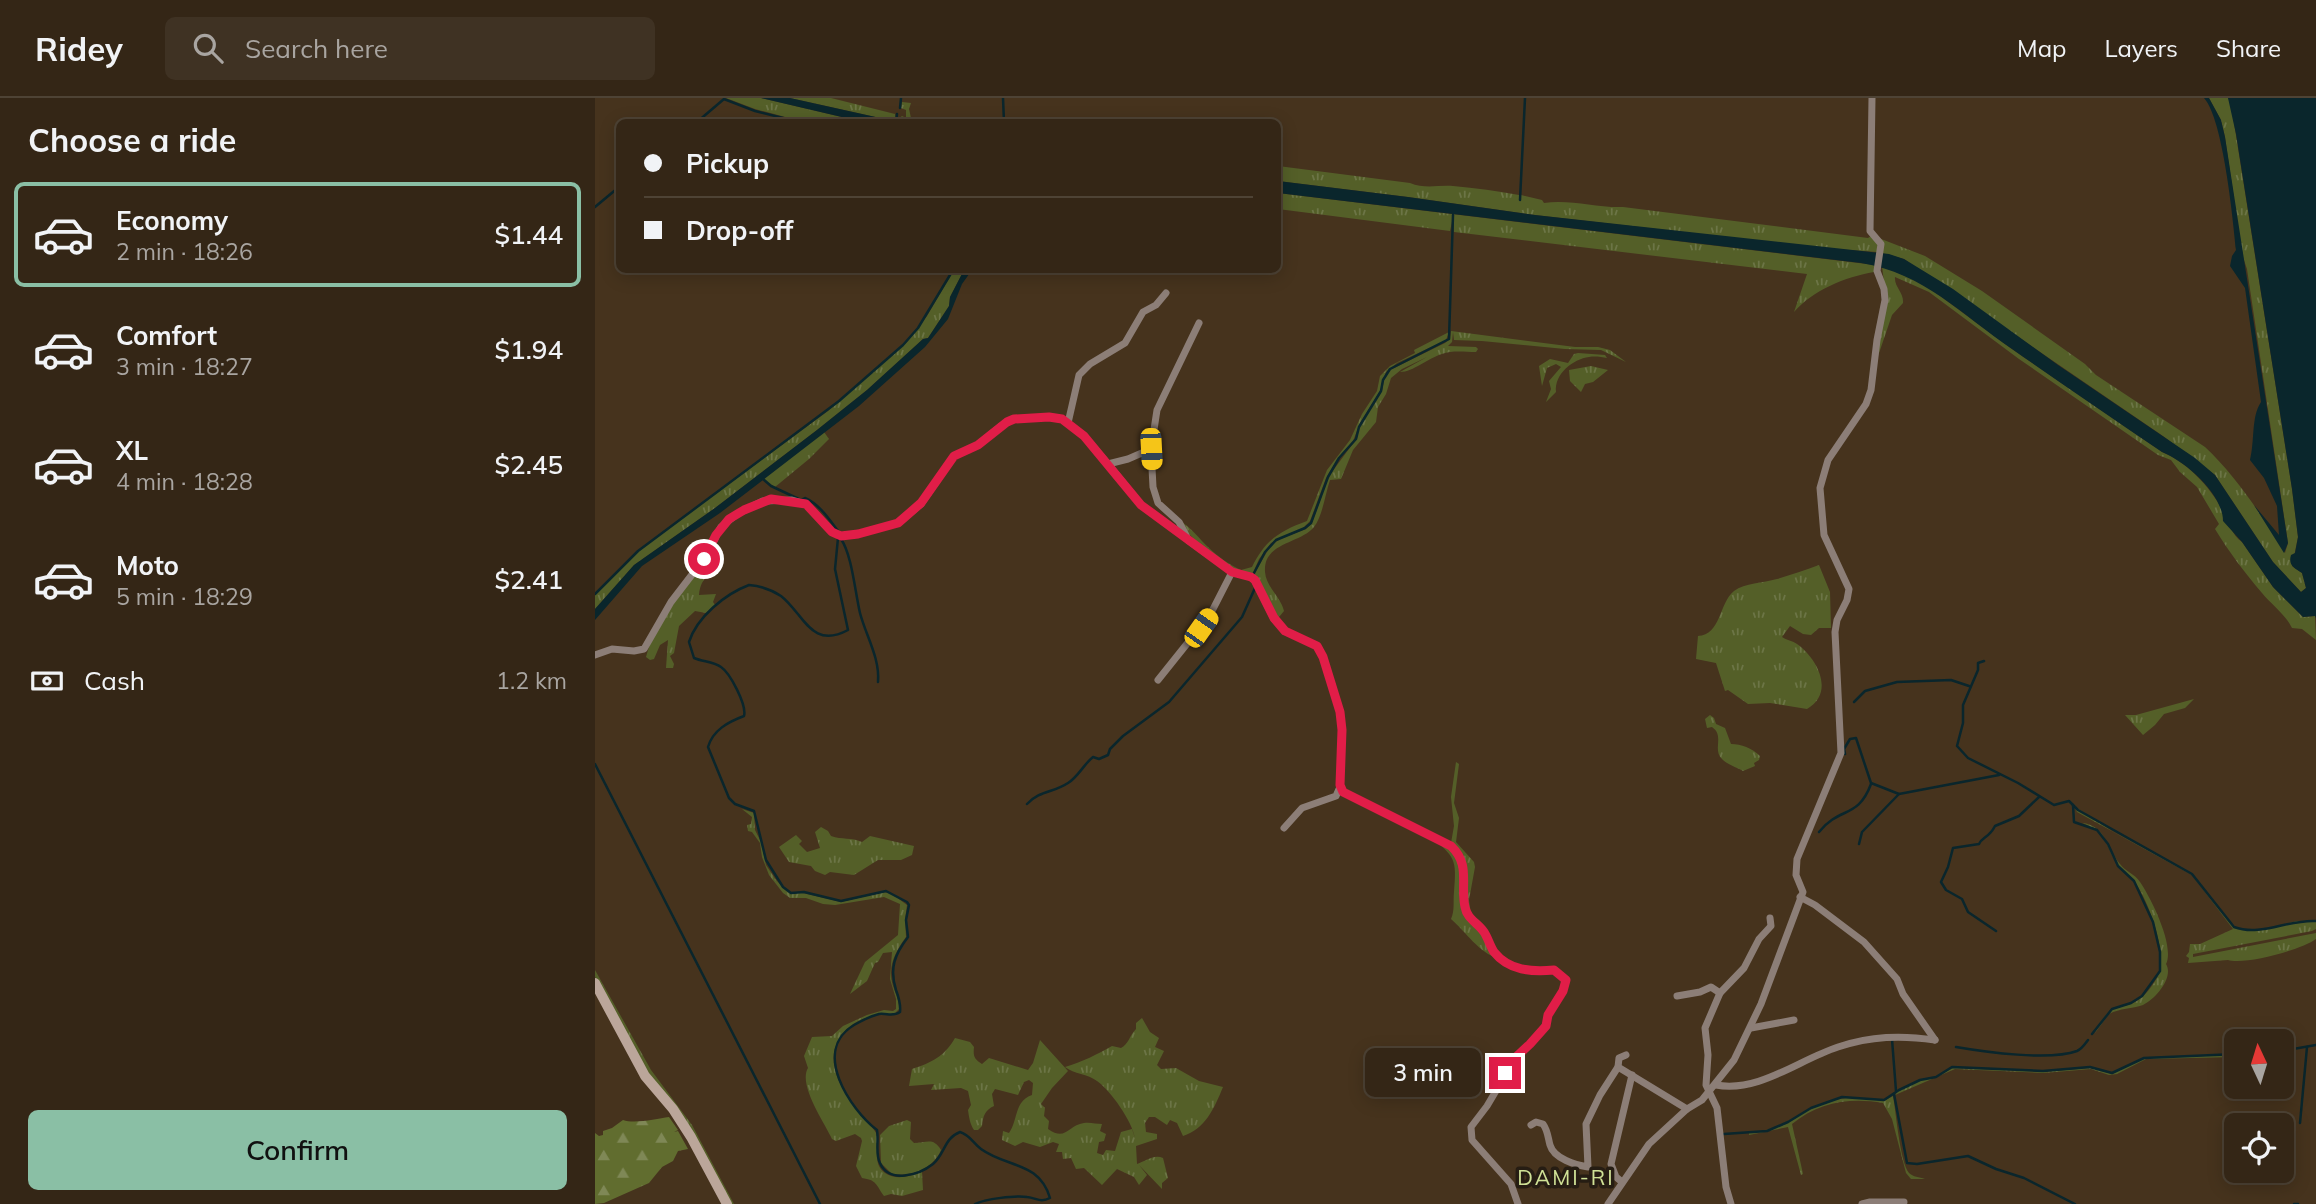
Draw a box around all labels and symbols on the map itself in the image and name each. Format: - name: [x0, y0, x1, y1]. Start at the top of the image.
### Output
- car: [1140, 427, 1163, 471]
- route start: [688, 543, 720, 575]
- car: [1181, 605, 1222, 651]
- north arrow: [2224, 1029, 2294, 1099]
- callout: 3 min: [1365, 1048, 1481, 1098]
- route end: [1489, 1057, 1521, 1089]
- district label: DAMI-RI: [1517, 1164, 1615, 1190]

